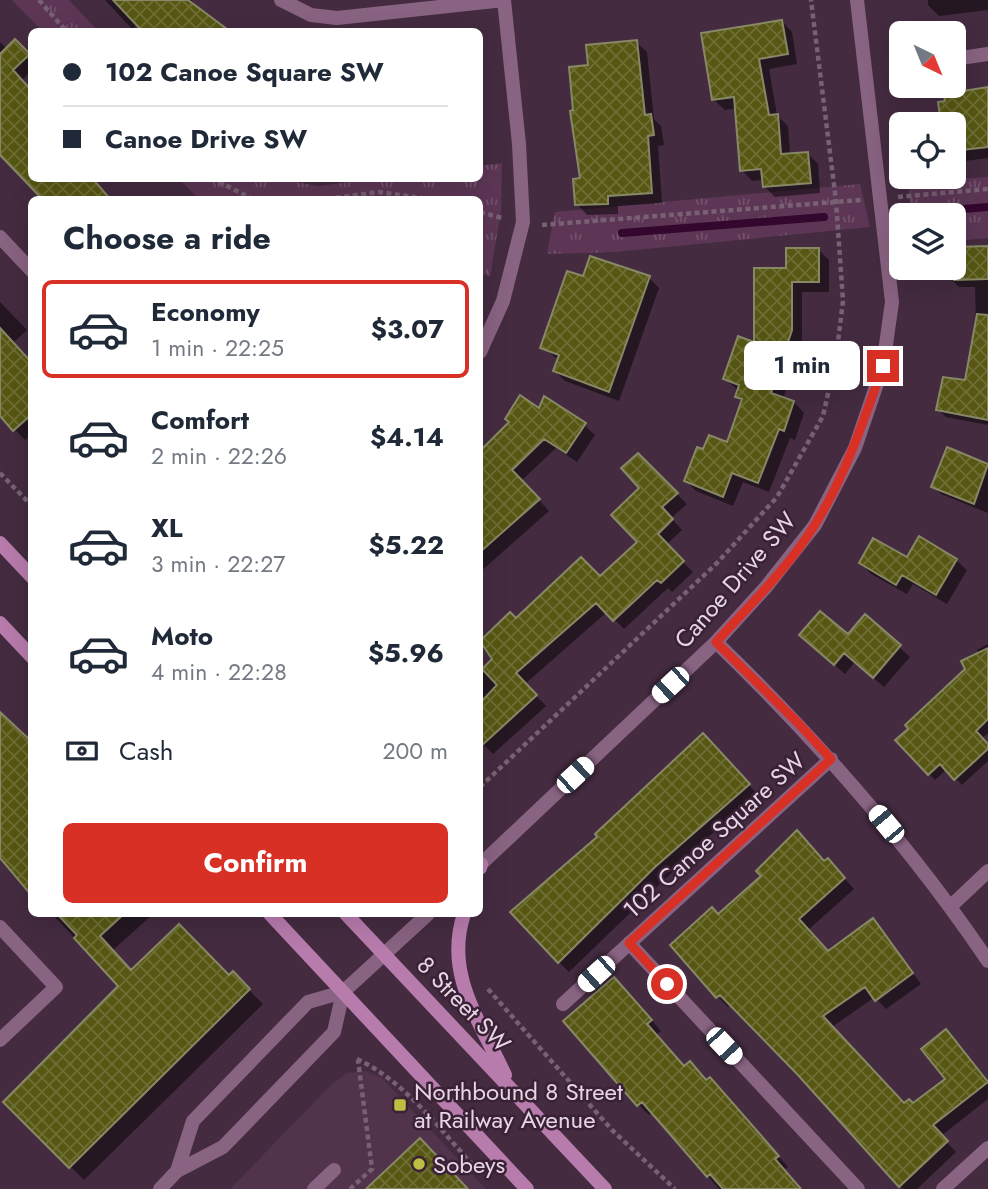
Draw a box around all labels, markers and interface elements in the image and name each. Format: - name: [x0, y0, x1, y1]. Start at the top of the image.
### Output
- north arrow: [889, 21, 966, 98]
- map controls: [889, 21, 966, 280]
- text: 102 Canoe Square SW: [105, 53, 384, 91]
- button: locate: [889, 112, 966, 189]
- text: Canoe Drive SW: [105, 120, 307, 158]
- button: layers: [889, 203, 966, 280]
- text: Choose a ride: [63, 215, 271, 261]
- text: Economy: [151, 293, 260, 331]
- icon: car: [67, 298, 130, 361]
- text: $3.07: [371, 310, 444, 348]
- text: 1 min · 22:25: [151, 331, 284, 365]
- callout: 1 min: [743, 342, 858, 390]
- text: 1 min: [773, 348, 831, 382]
- route end: [867, 350, 899, 382]
- text: Comfort: [151, 401, 249, 439]
- icon: car: [67, 406, 130, 469]
- text: $4.14: [370, 418, 444, 456]
- text: 2 min · 22:26: [151, 439, 287, 473]
- street label: Canoe Drive SW: [666, 504, 804, 656]
- text: XL: [151, 509, 183, 547]
- icon: car: [67, 514, 130, 577]
- text: $5.22: [369, 526, 444, 564]
- text: 3 min · 22:27: [151, 547, 285, 581]
- text: Moto: [151, 617, 213, 655]
- icon: car: [67, 622, 130, 685]
- text: $5.96: [368, 634, 444, 672]
- text: 4 min · 22:28: [151, 655, 287, 689]
- car: [648, 663, 693, 707]
- icon: cash: [63, 732, 101, 770]
- text: Cash: [119, 732, 173, 770]
- text: 200 m: [382, 734, 448, 768]
- street label: 102 Canoe Square SW: [615, 743, 813, 927]
- car: [553, 753, 598, 797]
- car: [865, 801, 908, 847]
- button: Confirm: [63, 823, 448, 903]
- street label: 8 Street SW: [409, 948, 519, 1060]
- car: [574, 952, 619, 996]
- route start: [651, 968, 683, 1000]
- car: [702, 1023, 747, 1069]
- place label: Northbound 8 Street at Railway Avenue: [414, 1074, 623, 1137]
- marker: Northbound 8 Street at Railway Avenue: [392, 1097, 408, 1113]
- place label: Sobeys: [433, 1147, 505, 1182]
- marker: Sobeys: [411, 1156, 427, 1172]

